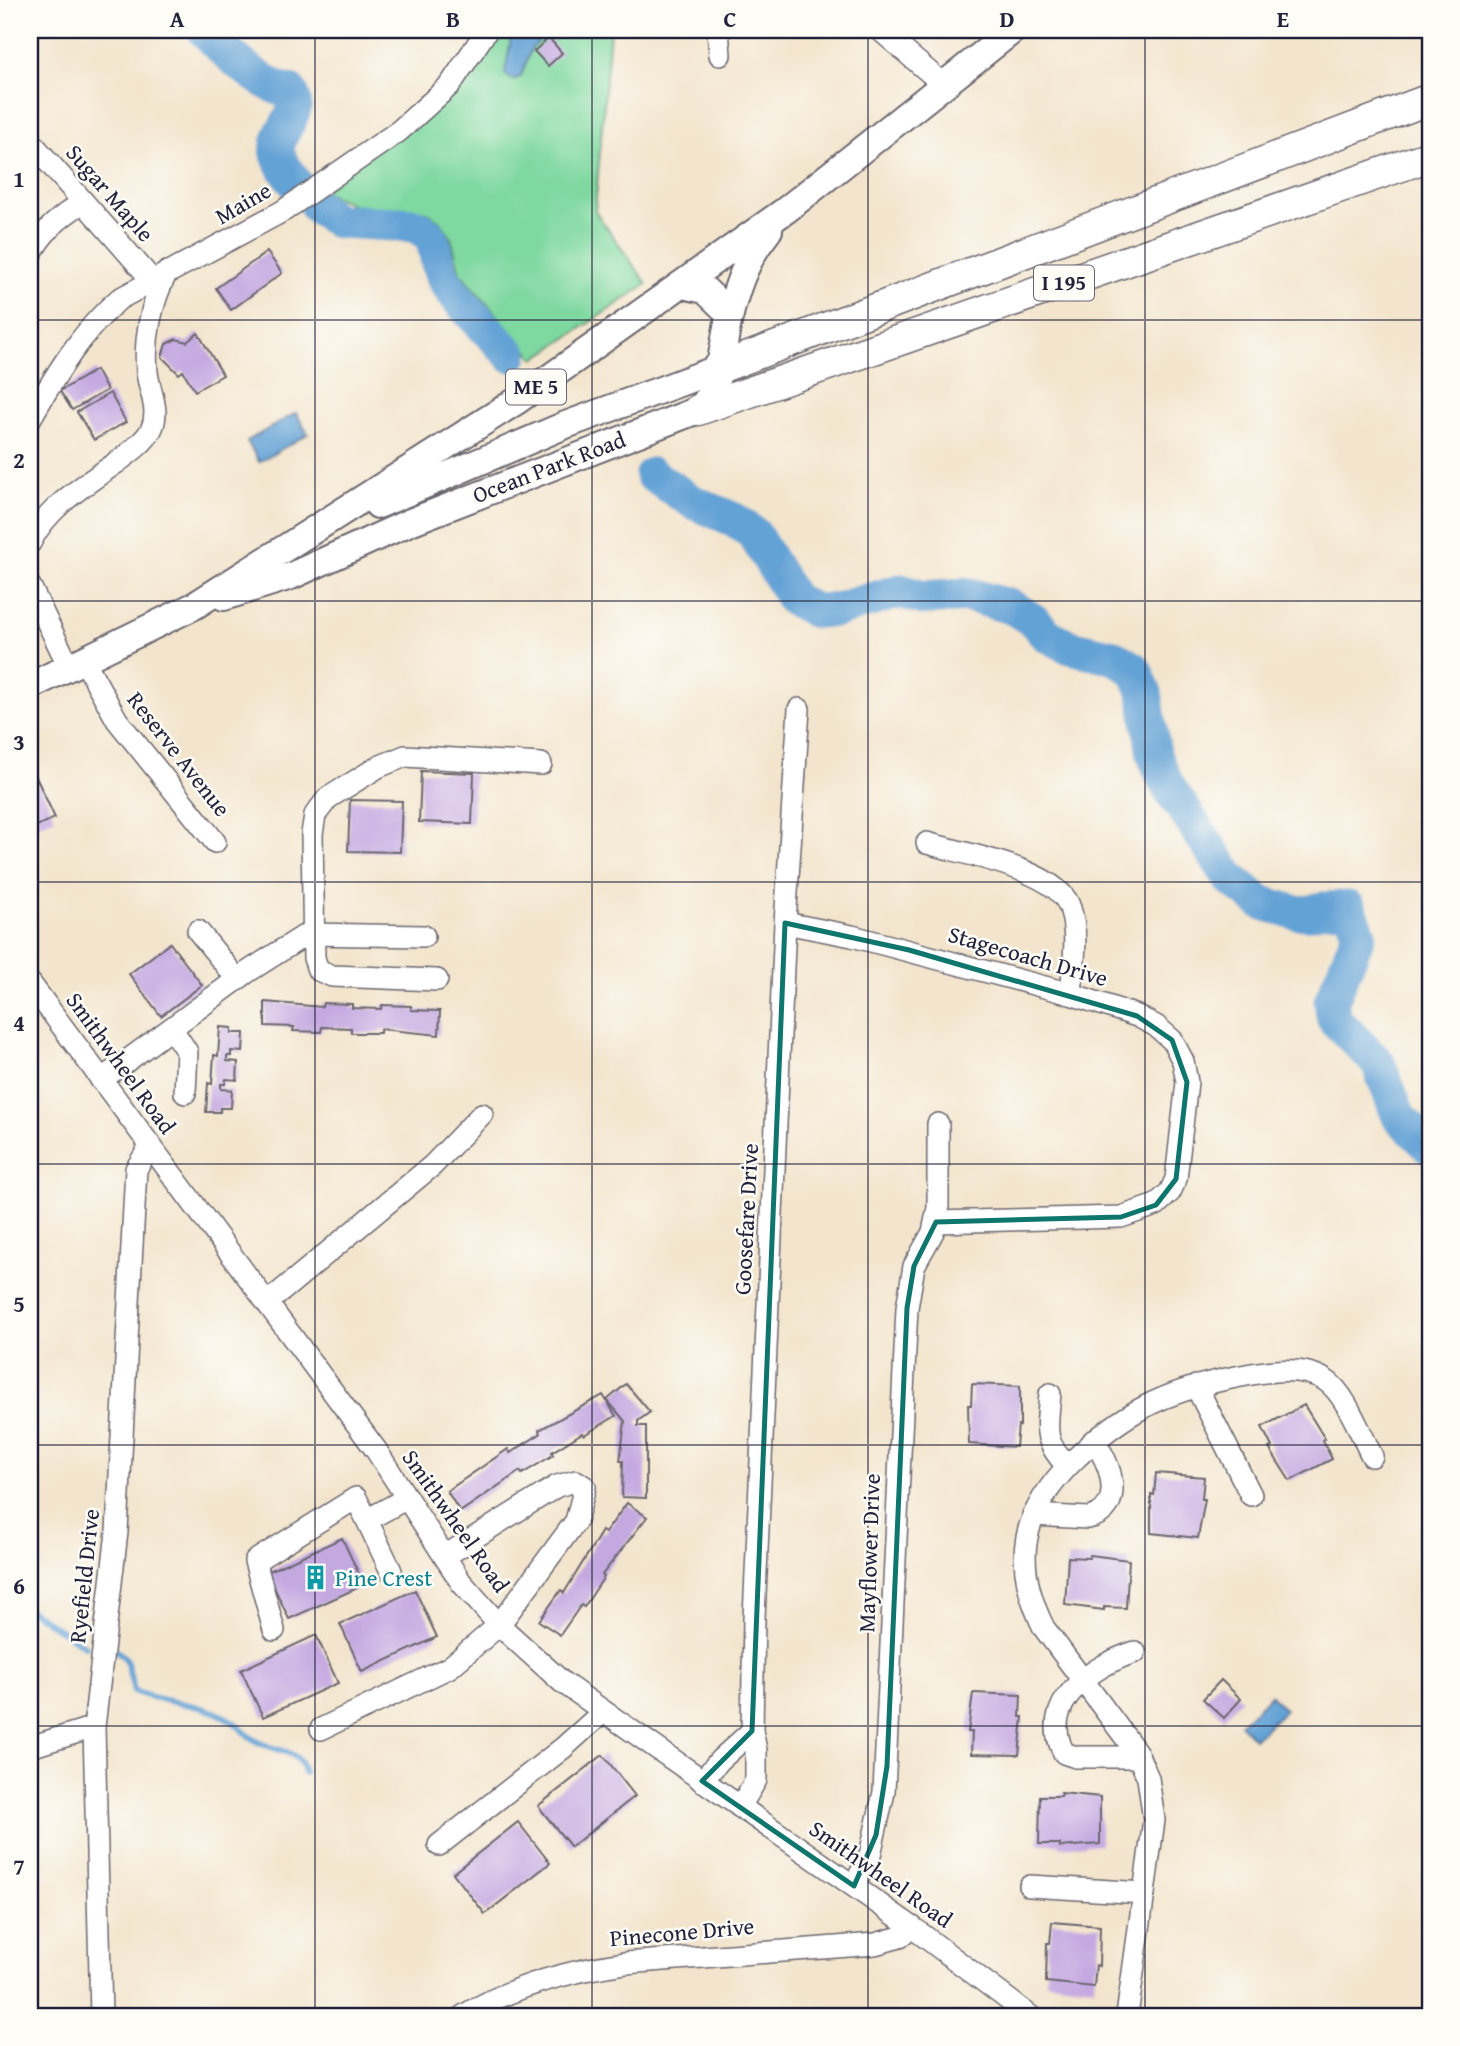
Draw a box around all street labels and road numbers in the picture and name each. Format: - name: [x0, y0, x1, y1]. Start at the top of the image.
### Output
- street label: Sugar Maple: [59, 137, 162, 249]
- street label: Maine: [209, 173, 277, 232]
- road number: I 195: [1034, 266, 1094, 300]
- road number: ME 5: [506, 370, 566, 404]
- street label: Ocean Park Road: [468, 422, 631, 511]
- street label: Reserve Avenue: [120, 684, 239, 823]
- street label: Stagecoach Drive: [944, 917, 1112, 994]
- street label: Smithwheel Road: [59, 985, 185, 1141]
- street label: Goosefare Drive: [725, 1142, 766, 1296]
- street label: Smithwheel Road: [395, 1442, 519, 1600]
- street label: Mayflower Drive: [849, 1473, 888, 1633]
- street label: Ryefield Drive: [60, 1507, 107, 1645]
- street label: Smithwheel Road: [803, 1812, 960, 1936]
- street label: Pinecone Drive: [608, 1909, 756, 1954]

